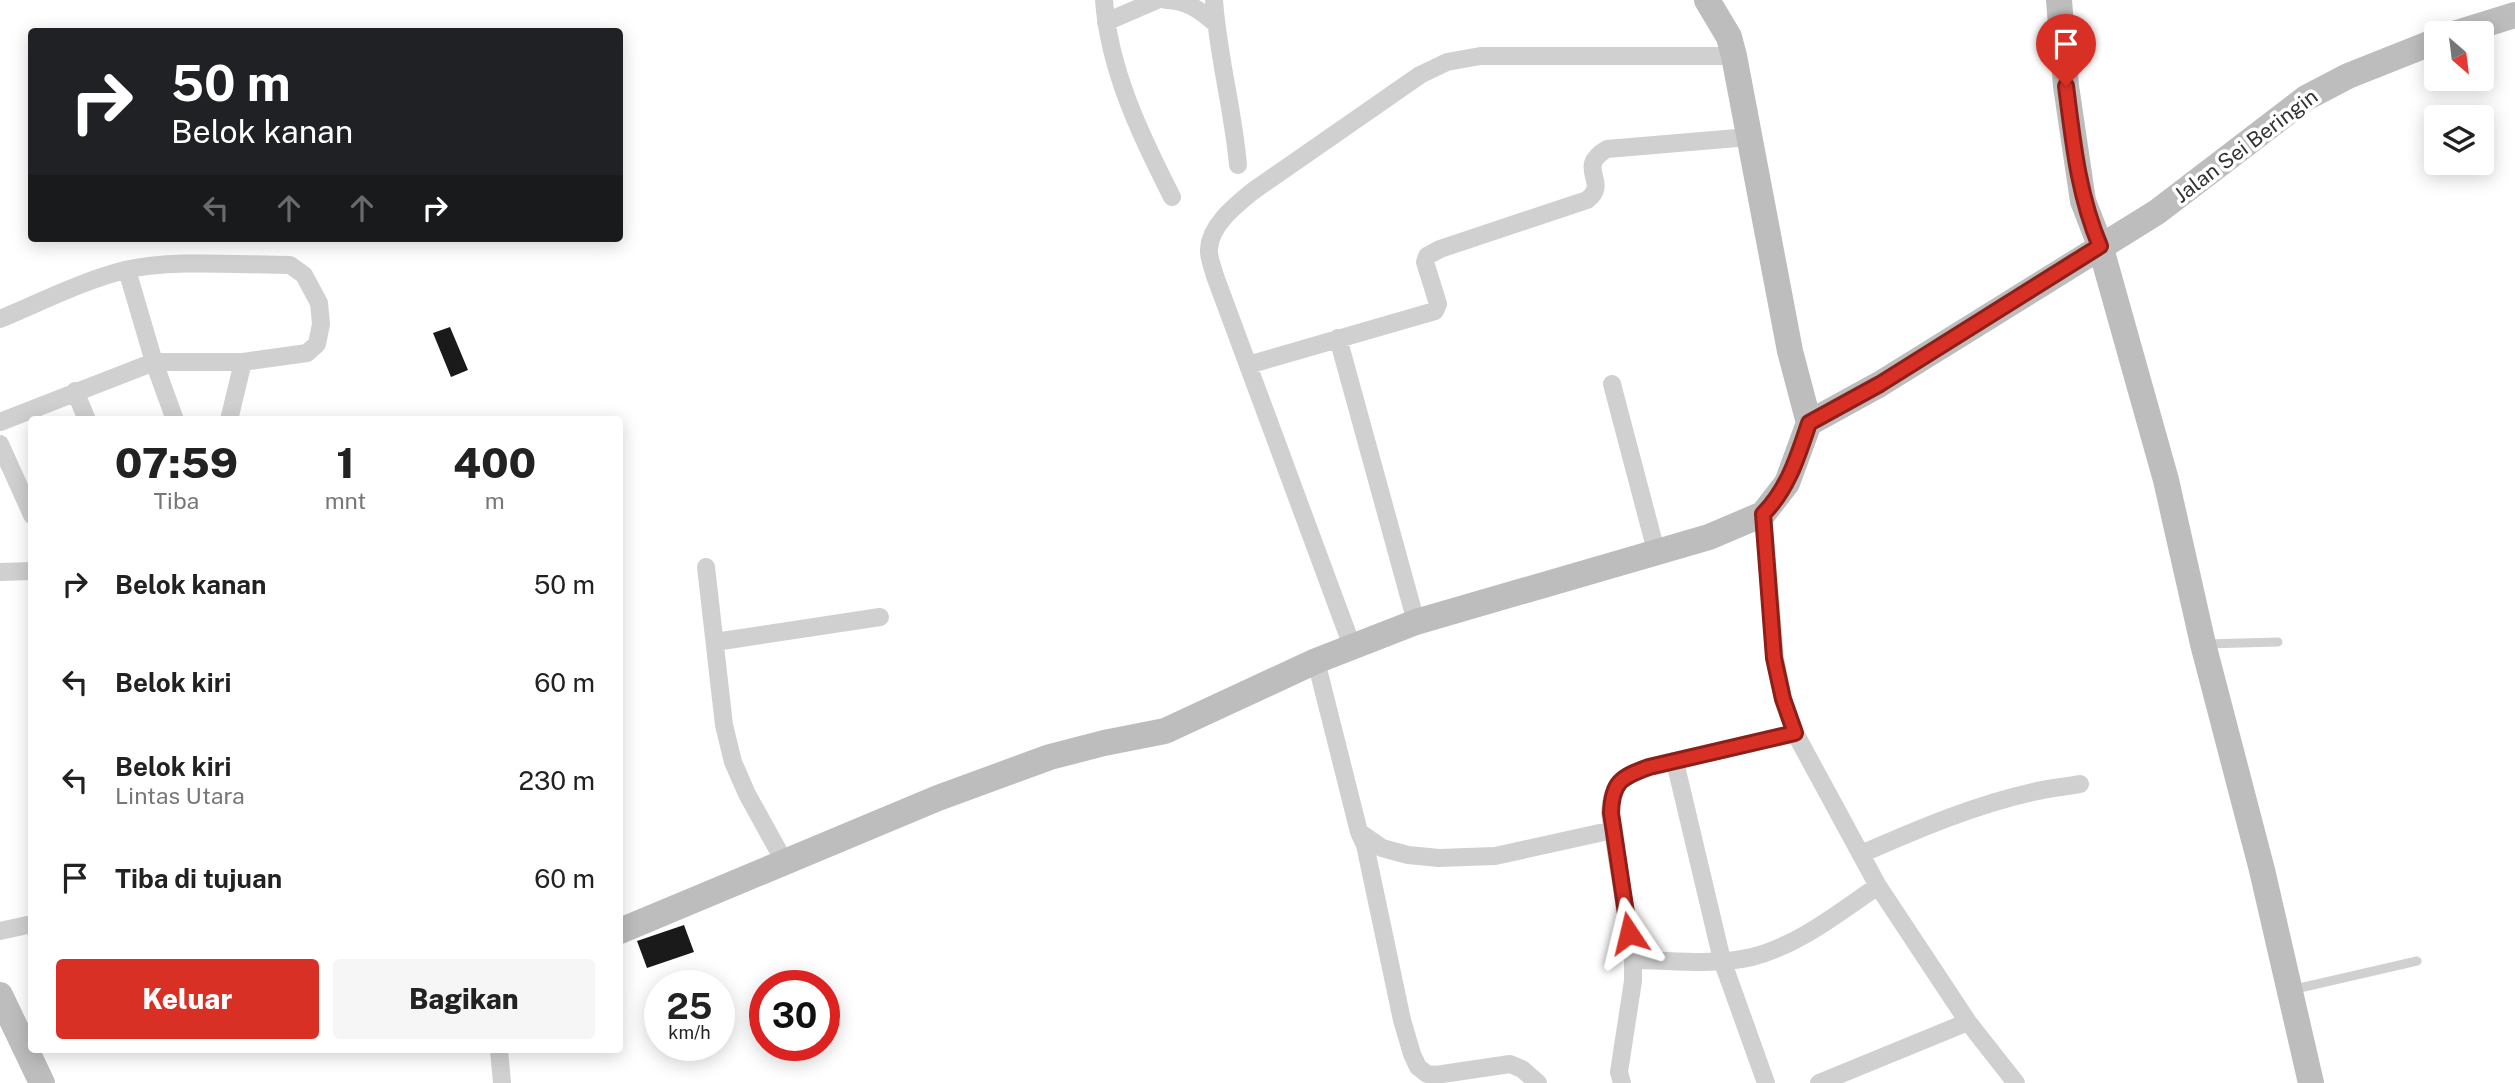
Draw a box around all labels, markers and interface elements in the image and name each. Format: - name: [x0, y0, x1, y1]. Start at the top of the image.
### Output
- pin: [2036, 14, 2096, 86]
- north arrow: [2424, 21, 2494, 91]
- map controls: [2424, 21, 2494, 175]
- icon: arrive: [2047, 25, 2085, 63]
- text: 50 m: [171, 54, 291, 112]
- icon: right: [56, 56, 147, 147]
- street label: Jalan Sei Beringin: [2169, 83, 2322, 208]
- button: layers: [2424, 105, 2494, 175]
- text: Belok kanan: [171, 113, 353, 150]
- icon: left: [197, 189, 235, 227]
- icon: ahead: [270, 189, 308, 227]
- icon: ahead: [343, 189, 381, 227]
- icon: right: [416, 189, 454, 227]
- text: 07:59: [115, 438, 238, 487]
- text: 1: [336, 438, 355, 487]
- text: 400: [453, 438, 536, 487]
- text: Tiba: [153, 487, 199, 514]
- text: mnt: [325, 487, 366, 514]
- text: m: [485, 487, 505, 514]
- icon: right: [56, 565, 94, 603]
- text: Belok kanan: [115, 569, 266, 600]
- text: 50 m: [534, 569, 595, 600]
- icon: left: [56, 663, 94, 701]
- text: Belok kiri: [115, 667, 231, 698]
- text: 60 m: [534, 667, 595, 698]
- text: Belok kiri: [115, 751, 231, 782]
- icon: left: [56, 761, 94, 799]
- text: 230 m: [519, 765, 595, 796]
- text: Lintas Utara: [115, 782, 245, 809]
- icon: arrive: [56, 859, 94, 897]
- text: Tiba di tujuan: [115, 863, 282, 894]
- text: 60 m: [534, 863, 595, 894]
- position arrow: [1592, 896, 1666, 970]
- button: Keluar: [56, 959, 319, 1039]
- button: Bagikan: [333, 959, 595, 1039]
- speed limit sign: 30: [749, 970, 840, 1061]
- text: 25: [667, 986, 712, 1027]
- text: km/h: [668, 1022, 711, 1043]

